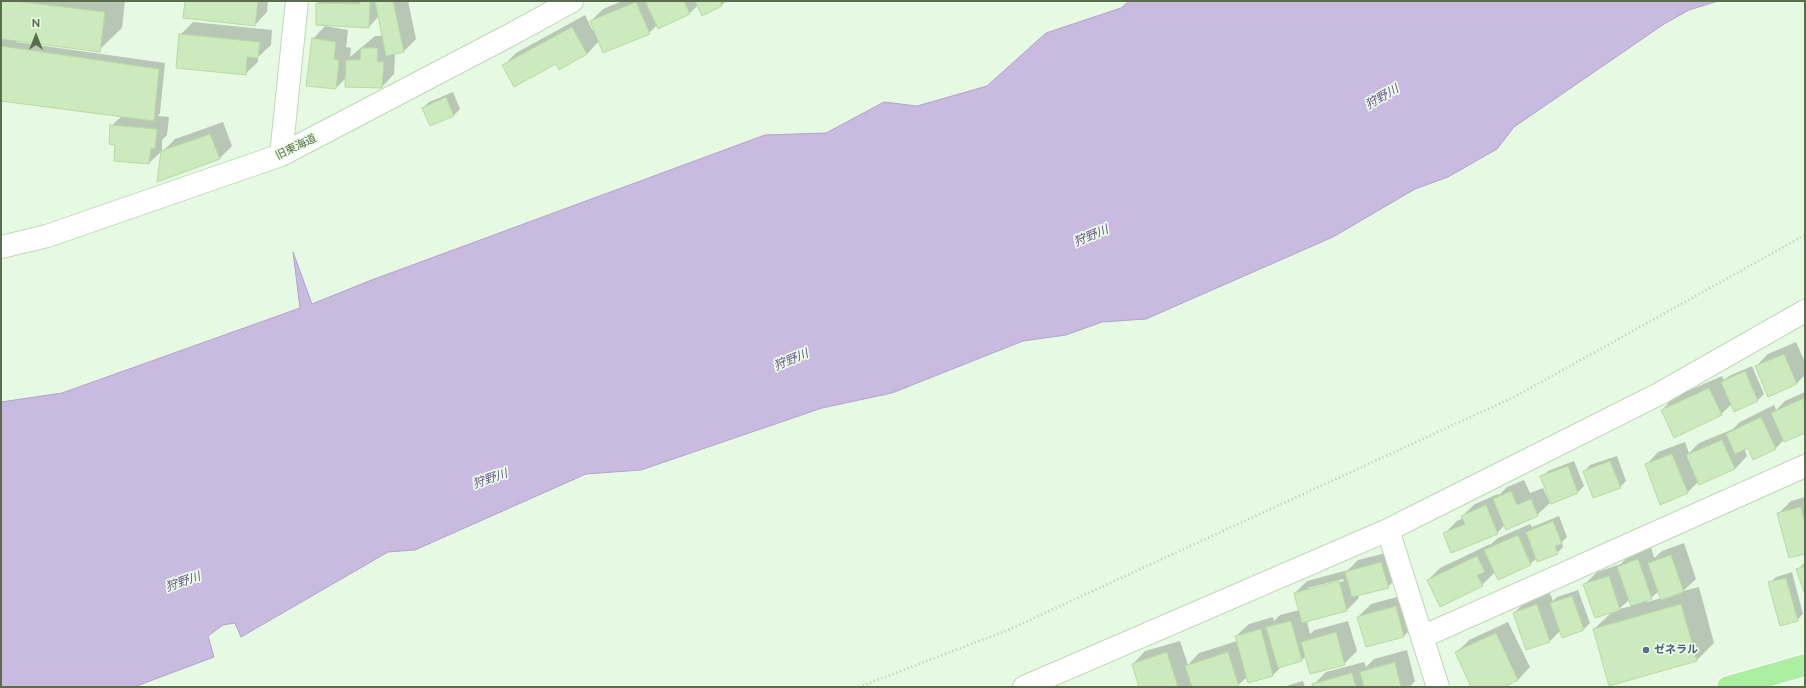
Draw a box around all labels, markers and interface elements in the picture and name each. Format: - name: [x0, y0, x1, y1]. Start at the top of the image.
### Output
- north arrow: [16, 16, 56, 56]
- text: N: [32, 17, 40, 30]
- water label: 狩野川: [1363, 82, 1401, 112]
- street label: 旧東海道: [273, 131, 319, 163]
- water label: 狩野川: [1072, 222, 1110, 250]
- water label: 狩野川: [772, 346, 810, 374]
- water label: 狩野川: [471, 466, 509, 492]
- water label: 狩野川: [164, 569, 202, 595]
- place label: ゼネラル: [1654, 643, 1698, 657]
- marker: ゼネラル: [1641, 645, 1651, 655]

